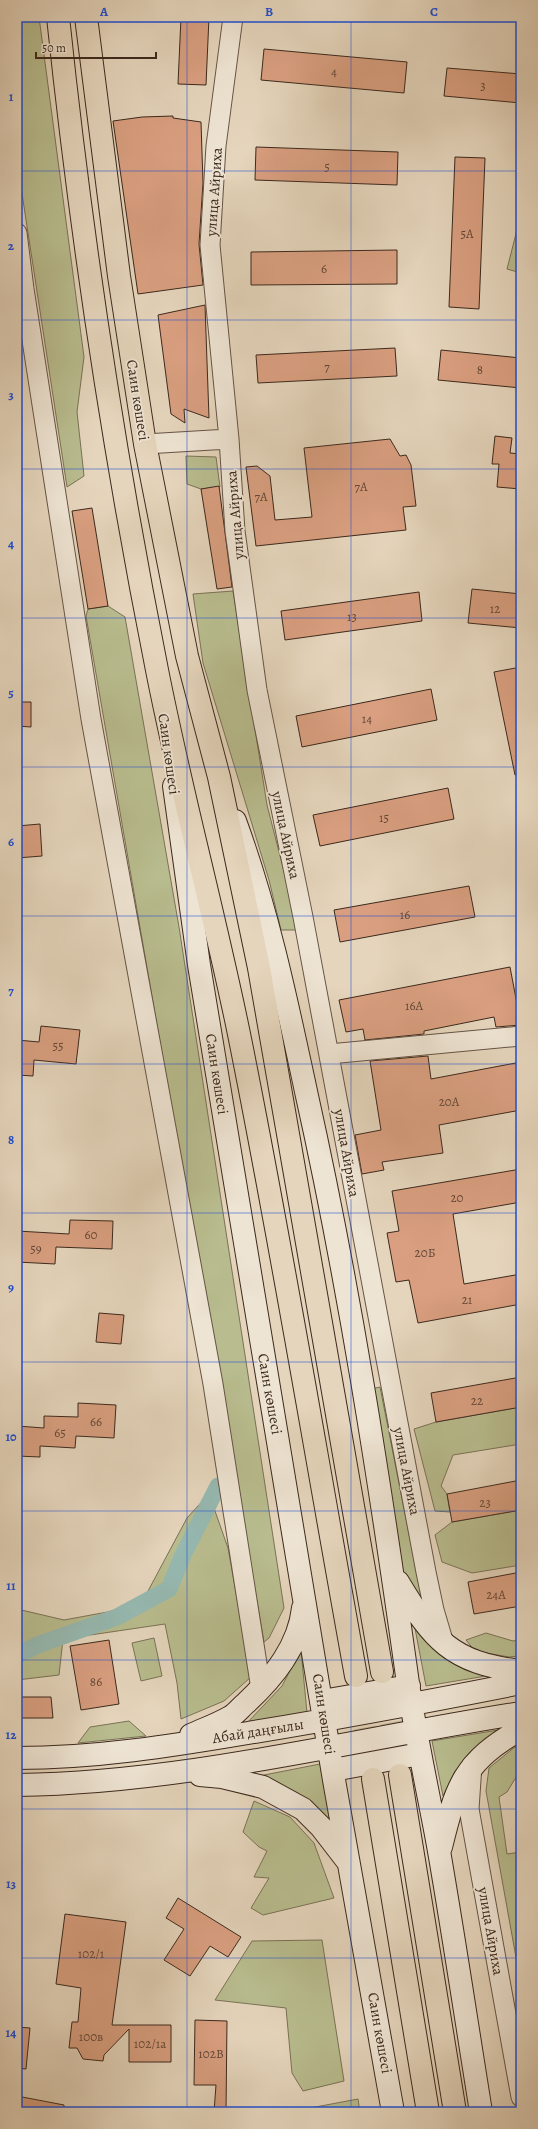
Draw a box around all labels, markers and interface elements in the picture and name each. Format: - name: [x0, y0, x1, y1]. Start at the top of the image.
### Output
- text: A: [99, 3, 109, 20]
- text: B: [265, 3, 273, 20]
- text: C: [430, 3, 438, 20]
- scale bar: [36, 34, 156, 60]
- text: 50 m: [42, 40, 66, 56]
- house number: 4: [331, 63, 337, 80]
- house number: 3: [480, 77, 486, 94]
- text: 1: [9, 88, 14, 105]
- street label: улица Айриха: [201, 147, 227, 238]
- house number: 5: [324, 158, 330, 175]
- house number: 5А: [460, 225, 474, 242]
- text: 2: [8, 237, 15, 254]
- house number: 6: [321, 260, 327, 277]
- street label: Саин көшесі: [122, 358, 154, 442]
- house number: 7: [324, 358, 330, 375]
- house number: 8: [477, 361, 483, 378]
- text: 3: [8, 386, 14, 403]
- street label: улица Айриха: [221, 470, 249, 561]
- house number: 7А: [354, 478, 368, 495]
- house number: 7А: [254, 488, 268, 505]
- text: 4: [8, 535, 14, 552]
- house number: 12: [490, 600, 500, 617]
- house number: 13: [347, 608, 357, 625]
- text: 5: [8, 684, 14, 701]
- house number: 14: [362, 710, 372, 727]
- street label: Саин көшесі: [153, 712, 185, 796]
- street label: улица Айриха: [267, 788, 305, 881]
- house number: 15: [379, 809, 389, 826]
- text: 6: [8, 833, 14, 850]
- house number: 16: [400, 906, 410, 923]
- text: 7: [8, 982, 14, 999]
- house number: 16А: [405, 997, 423, 1014]
- street label: Саин көшесі: [201, 1032, 233, 1116]
- house number: 55: [52, 1037, 64, 1054]
- house number: 20А: [439, 1093, 460, 1110]
- street label: улица Айриха: [329, 1106, 365, 1199]
- text: 8: [8, 1131, 14, 1148]
- house number: 20: [450, 1189, 464, 1206]
- house number: 60: [85, 1226, 98, 1243]
- house number: 59: [30, 1240, 42, 1257]
- house number: 20Б: [415, 1244, 435, 1261]
- text: 9: [8, 1279, 14, 1296]
- house number: 21: [462, 1291, 473, 1308]
- street label: Саин көшесі: [253, 1352, 287, 1436]
- house number: 22: [471, 1392, 483, 1409]
- house number: 66: [90, 1413, 102, 1430]
- house number: 65: [54, 1424, 66, 1441]
- street label: улица Айриха: [388, 1424, 425, 1517]
- text: 10: [5, 1428, 17, 1445]
- house number: 23: [479, 1494, 491, 1511]
- text: 11: [6, 1577, 16, 1594]
- house number: 24А: [486, 1586, 506, 1603]
- street label: Саин көшесі: [308, 1672, 340, 1756]
- house number: 86: [90, 1673, 102, 1690]
- street label: Абай даңғылы: [210, 1714, 305, 1748]
- text: 12: [6, 1726, 17, 1743]
- text: 13: [6, 1875, 17, 1892]
- street label: улица Айриха: [473, 1884, 509, 1977]
- house number: 102/1: [78, 1945, 105, 1962]
- street label: Саин көшесі: [363, 1991, 397, 2075]
- text: 14: [6, 2024, 16, 2041]
- house number: 100в: [79, 2028, 103, 2045]
- house number: 102/1а: [134, 2035, 166, 2052]
- house number: 102В: [198, 2045, 224, 2062]

